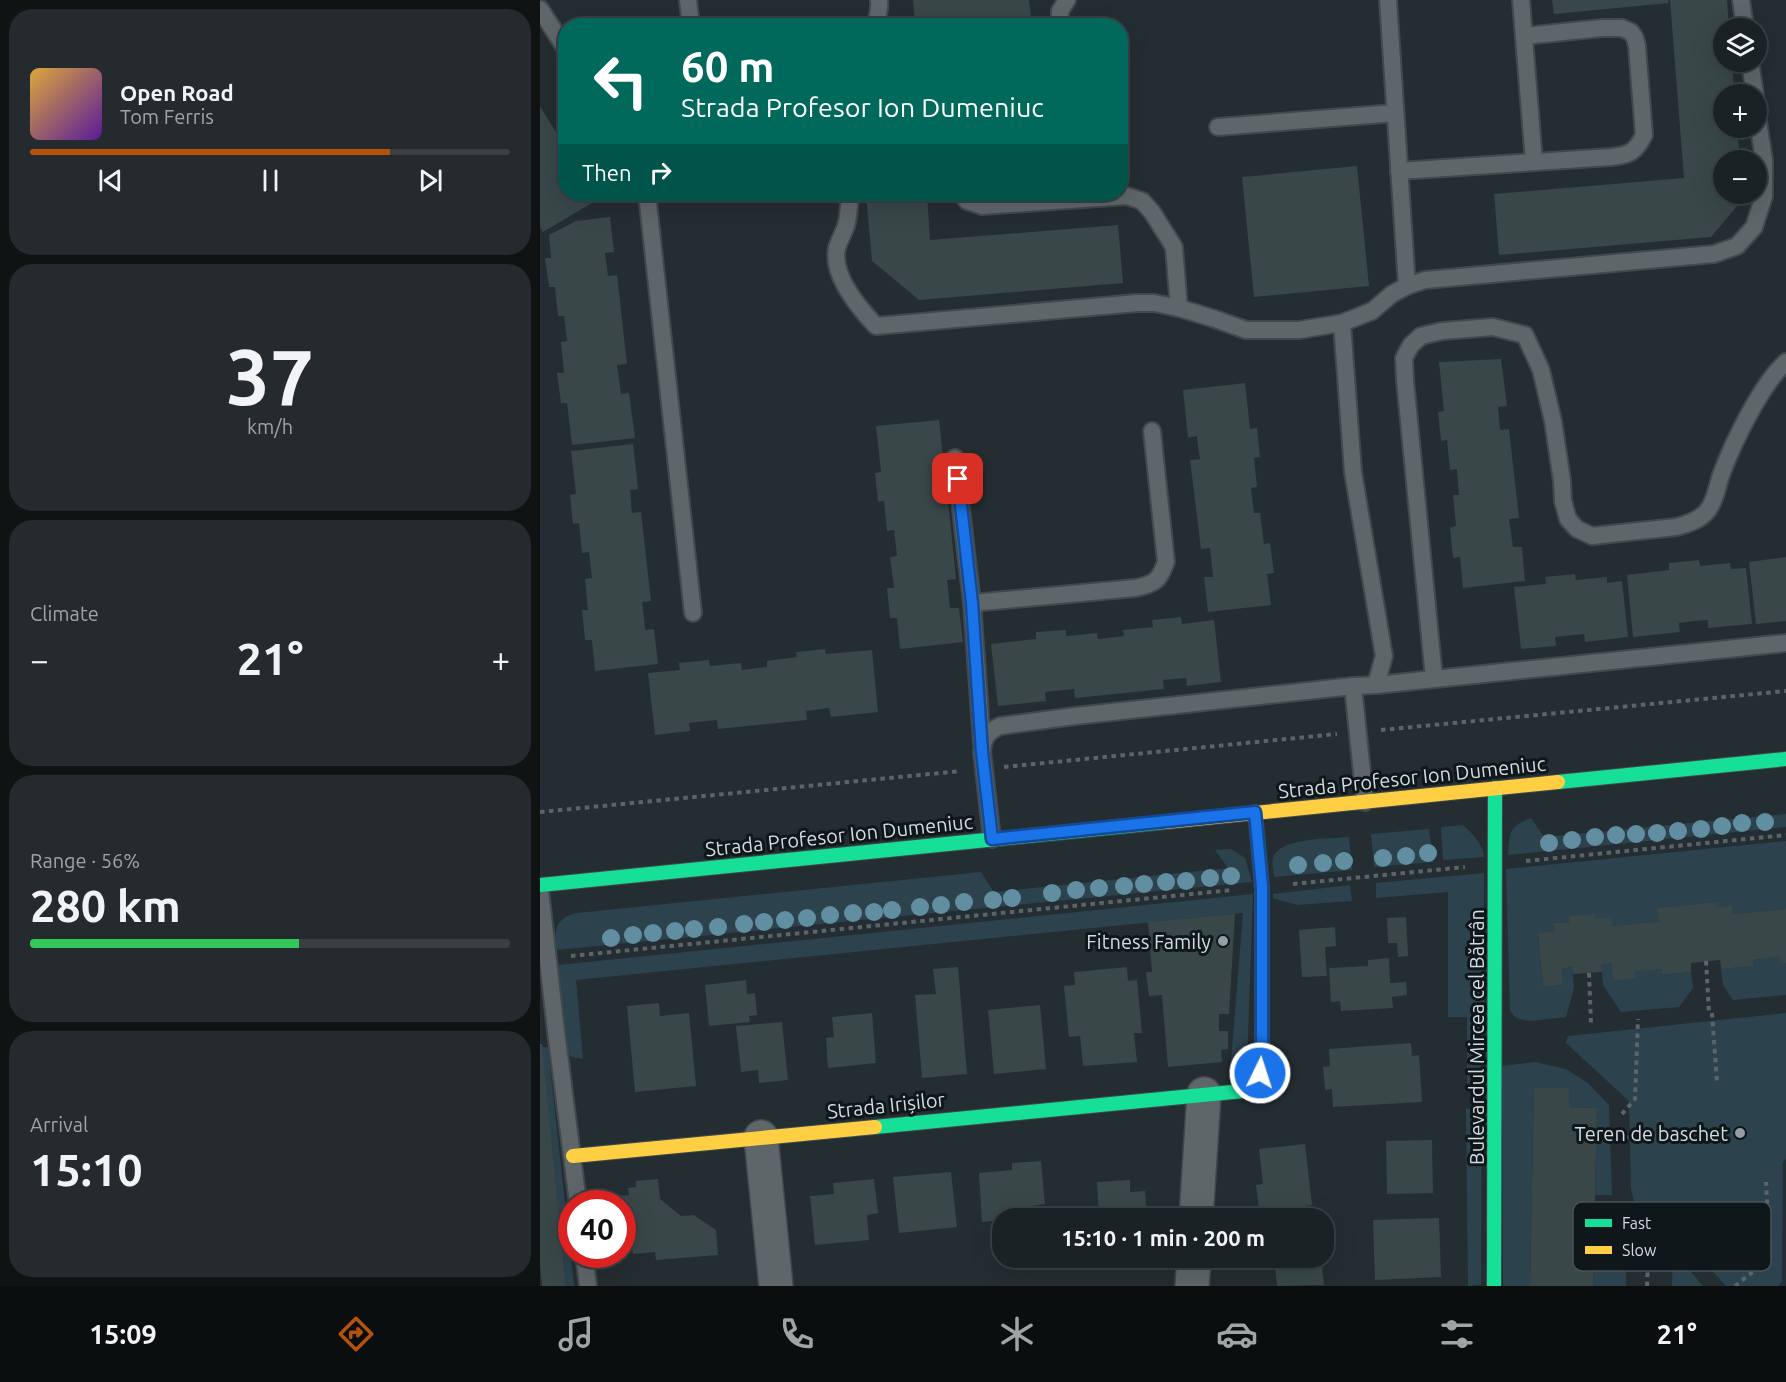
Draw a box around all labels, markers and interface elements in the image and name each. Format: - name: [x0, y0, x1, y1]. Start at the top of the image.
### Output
- map controls: [1713, 18, 1767, 204]
- button: layers: [1713, 18, 1767, 72]
- icon: left: [582, 42, 660, 120]
- text: 60 m: [681, 43, 775, 90]
- text: Open Road: [120, 80, 234, 105]
- button: +: [1713, 84, 1767, 138]
- text: Strada Profesor Ion Dumeniuc: [681, 92, 1044, 122]
- text: Tom Ferris: [120, 105, 214, 128]
- button: −: [1713, 150, 1767, 204]
- icon: right: [644, 156, 677, 189]
- text: Then: [582, 160, 632, 185]
- icon: previous: [94, 164, 127, 197]
- icon: pause: [254, 164, 287, 197]
- icon: next: [414, 164, 447, 197]
- text: 37: [226, 332, 314, 420]
- text: km/h: [247, 415, 293, 438]
- pin: [932, 453, 983, 504]
- icon: arrive: [941, 462, 974, 495]
- text: Climate: [30, 602, 99, 625]
- text: 21°: [237, 633, 303, 684]
- text: −: [30, 641, 49, 678]
- text: +: [491, 641, 510, 678]
- street label: Strada Profesor Ion Dumeniuc: [1277, 752, 1547, 802]
- street label: Strada Profesor Ion Dumeniuc: [704, 810, 974, 860]
- text: Range · 56%: [30, 849, 140, 872]
- text: 280 km: [30, 880, 181, 931]
- street label: Bulevardul Mircea cel Bătrân: [1465, 909, 1488, 1165]
- place label: Fitness Family: [1086, 930, 1211, 953]
- marker: Fitness Family: [1216, 934, 1230, 948]
- position arrow: [1228, 1041, 1292, 1105]
- street label: Strada Irișilor: [826, 1087, 946, 1123]
- text: Arrival: [30, 1113, 88, 1136]
- place label: Teren de baschet: [1575, 1122, 1728, 1145]
- marker: Teren de baschet: [1733, 1126, 1747, 1140]
- text: 15:10: [30, 1144, 143, 1195]
- speed limit sign: 40: [558, 1190, 636, 1268]
- legend: [1573, 1202, 1771, 1271]
- text: Fast: [1622, 1214, 1652, 1232]
- text: 15:10 · 1 min · 200 m: [1061, 1225, 1265, 1250]
- text: Slow: [1622, 1241, 1657, 1259]
- icon: directions: [335, 1313, 377, 1355]
- icon: music: [555, 1313, 597, 1355]
- icon: phone: [776, 1313, 818, 1355]
- icon: climate: [996, 1313, 1038, 1355]
- icon: car: [1216, 1313, 1258, 1355]
- icon: filters: [1436, 1313, 1478, 1355]
- text: 15:09: [89, 1319, 157, 1349]
- text: 21°: [1657, 1319, 1697, 1349]

